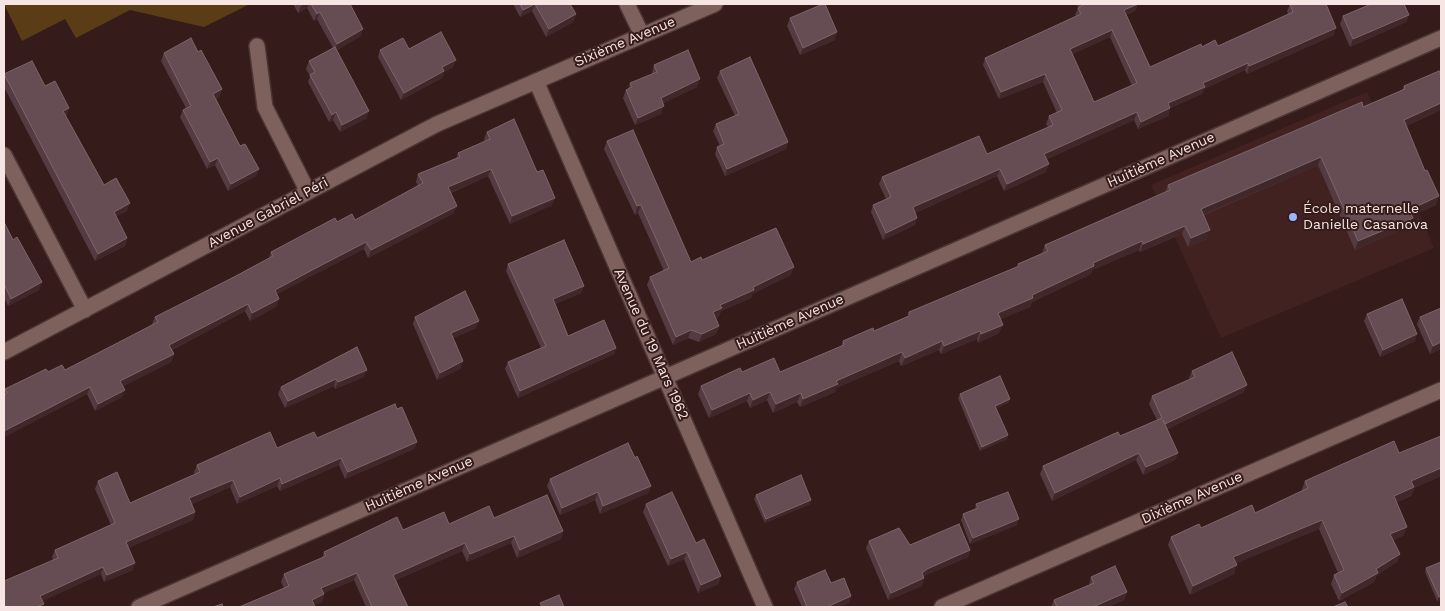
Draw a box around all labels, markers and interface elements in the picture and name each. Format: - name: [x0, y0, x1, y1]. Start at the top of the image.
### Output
- street label: Sixième Avenue: [572, 13, 678, 71]
- street label: Huitième Avenue: [1105, 129, 1217, 191]
- street label: Avenue Gabriel Péri: [205, 174, 331, 252]
- place label: École maternelle Danielle Casanova: [1303, 201, 1428, 233]
- marker: École maternelle Danielle Casanova: [1287, 211, 1299, 223]
- street label: Avenue du 19 Mars 1962: [610, 266, 692, 422]
- street label: Huitième Avenue: [734, 291, 846, 353]
- street label: Huitième Avenue: [363, 453, 475, 515]
- street label: Dixième Avenue: [1139, 468, 1245, 528]

